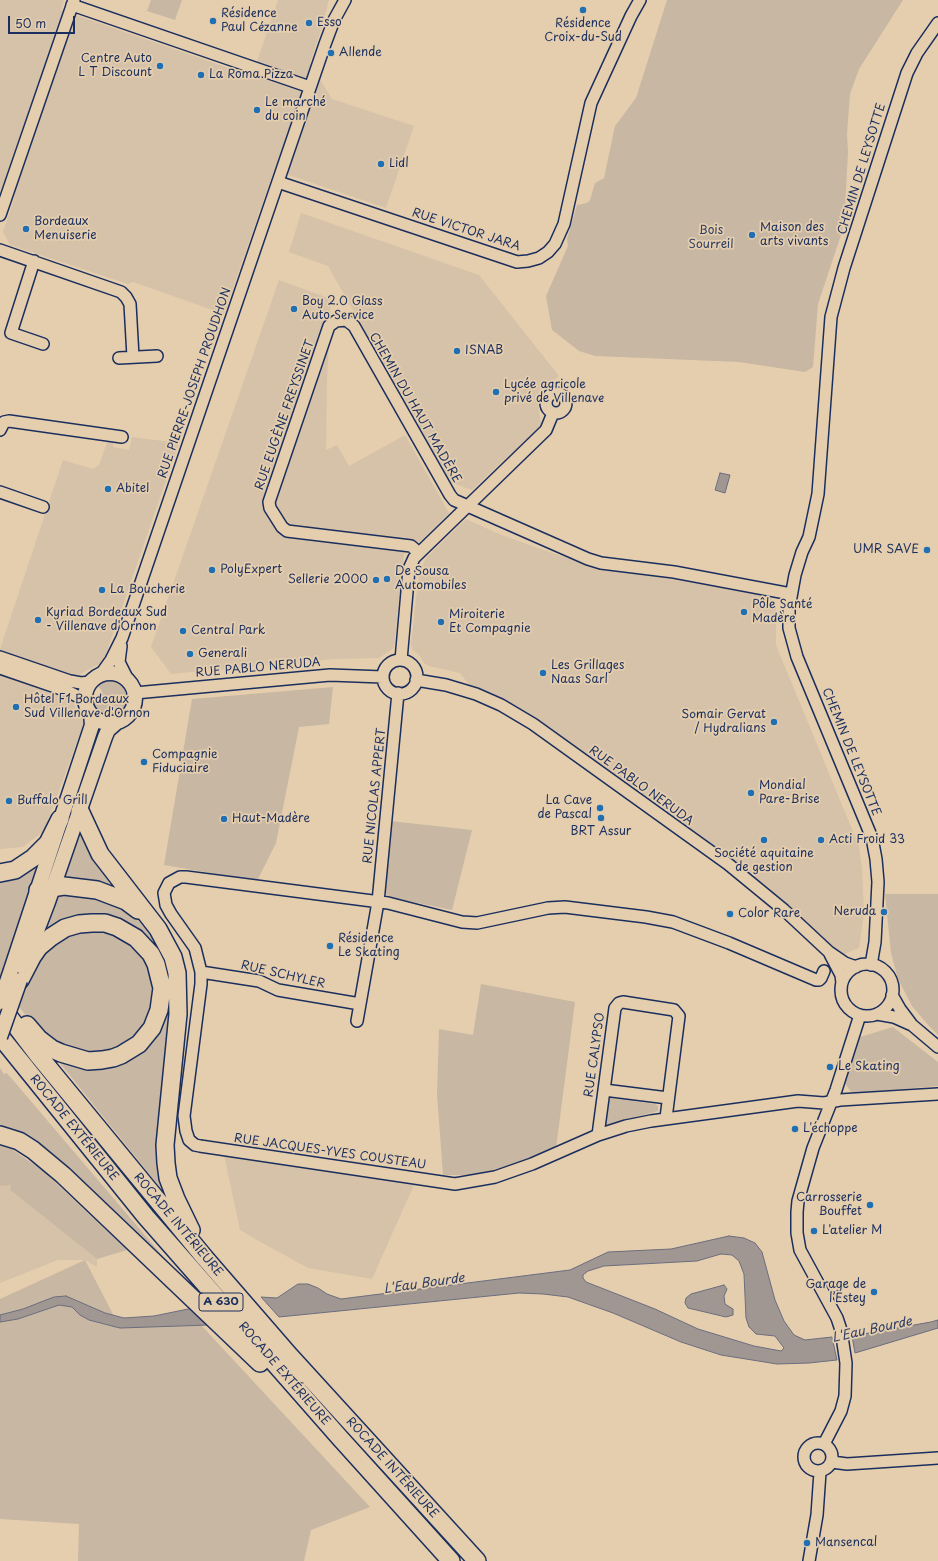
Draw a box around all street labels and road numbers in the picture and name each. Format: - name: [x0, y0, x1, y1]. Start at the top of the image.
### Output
- street label: CHEMIN DE LEYSOTTE: [835, 102, 889, 236]
- street label: RUE VICTOR JARA: [410, 206, 522, 254]
- street label: RUE PIERRE-JOSEPH PROUDHON: [156, 286, 234, 480]
- street label: CHEMIN DU HAUT MADÈRE: [366, 330, 464, 486]
- street label: RUE EUGÈNE FREYSSINET: [252, 338, 318, 492]
- street label: RUE PABLO NERUDA: [195, 655, 321, 681]
- street label: CHEMIN DE LEYSOTTE: [819, 686, 883, 818]
- street label: RUE NICOLAS APPERT: [361, 728, 389, 864]
- street label: RUE PABLO NERUDA: [586, 743, 696, 829]
- street label: RUE SCHYLER: [239, 958, 327, 992]
- street label: RUE CALYPSO: [582, 1012, 608, 1098]
- street label: ROCADE EXTÉRIEURE: [27, 1072, 121, 1184]
- street label: RUE JACQUES-YVES COUSTEAU: [233, 1131, 427, 1173]
- street label: ROCADE INTÉRIEURE: [131, 1170, 225, 1280]
- road number: A 630: [199, 1293, 243, 1311]
- street label: ROCADE EXTÉRIEURE: [235, 1319, 333, 1429]
- street label: ROCADE INTÉRIEURE: [343, 1415, 441, 1521]

